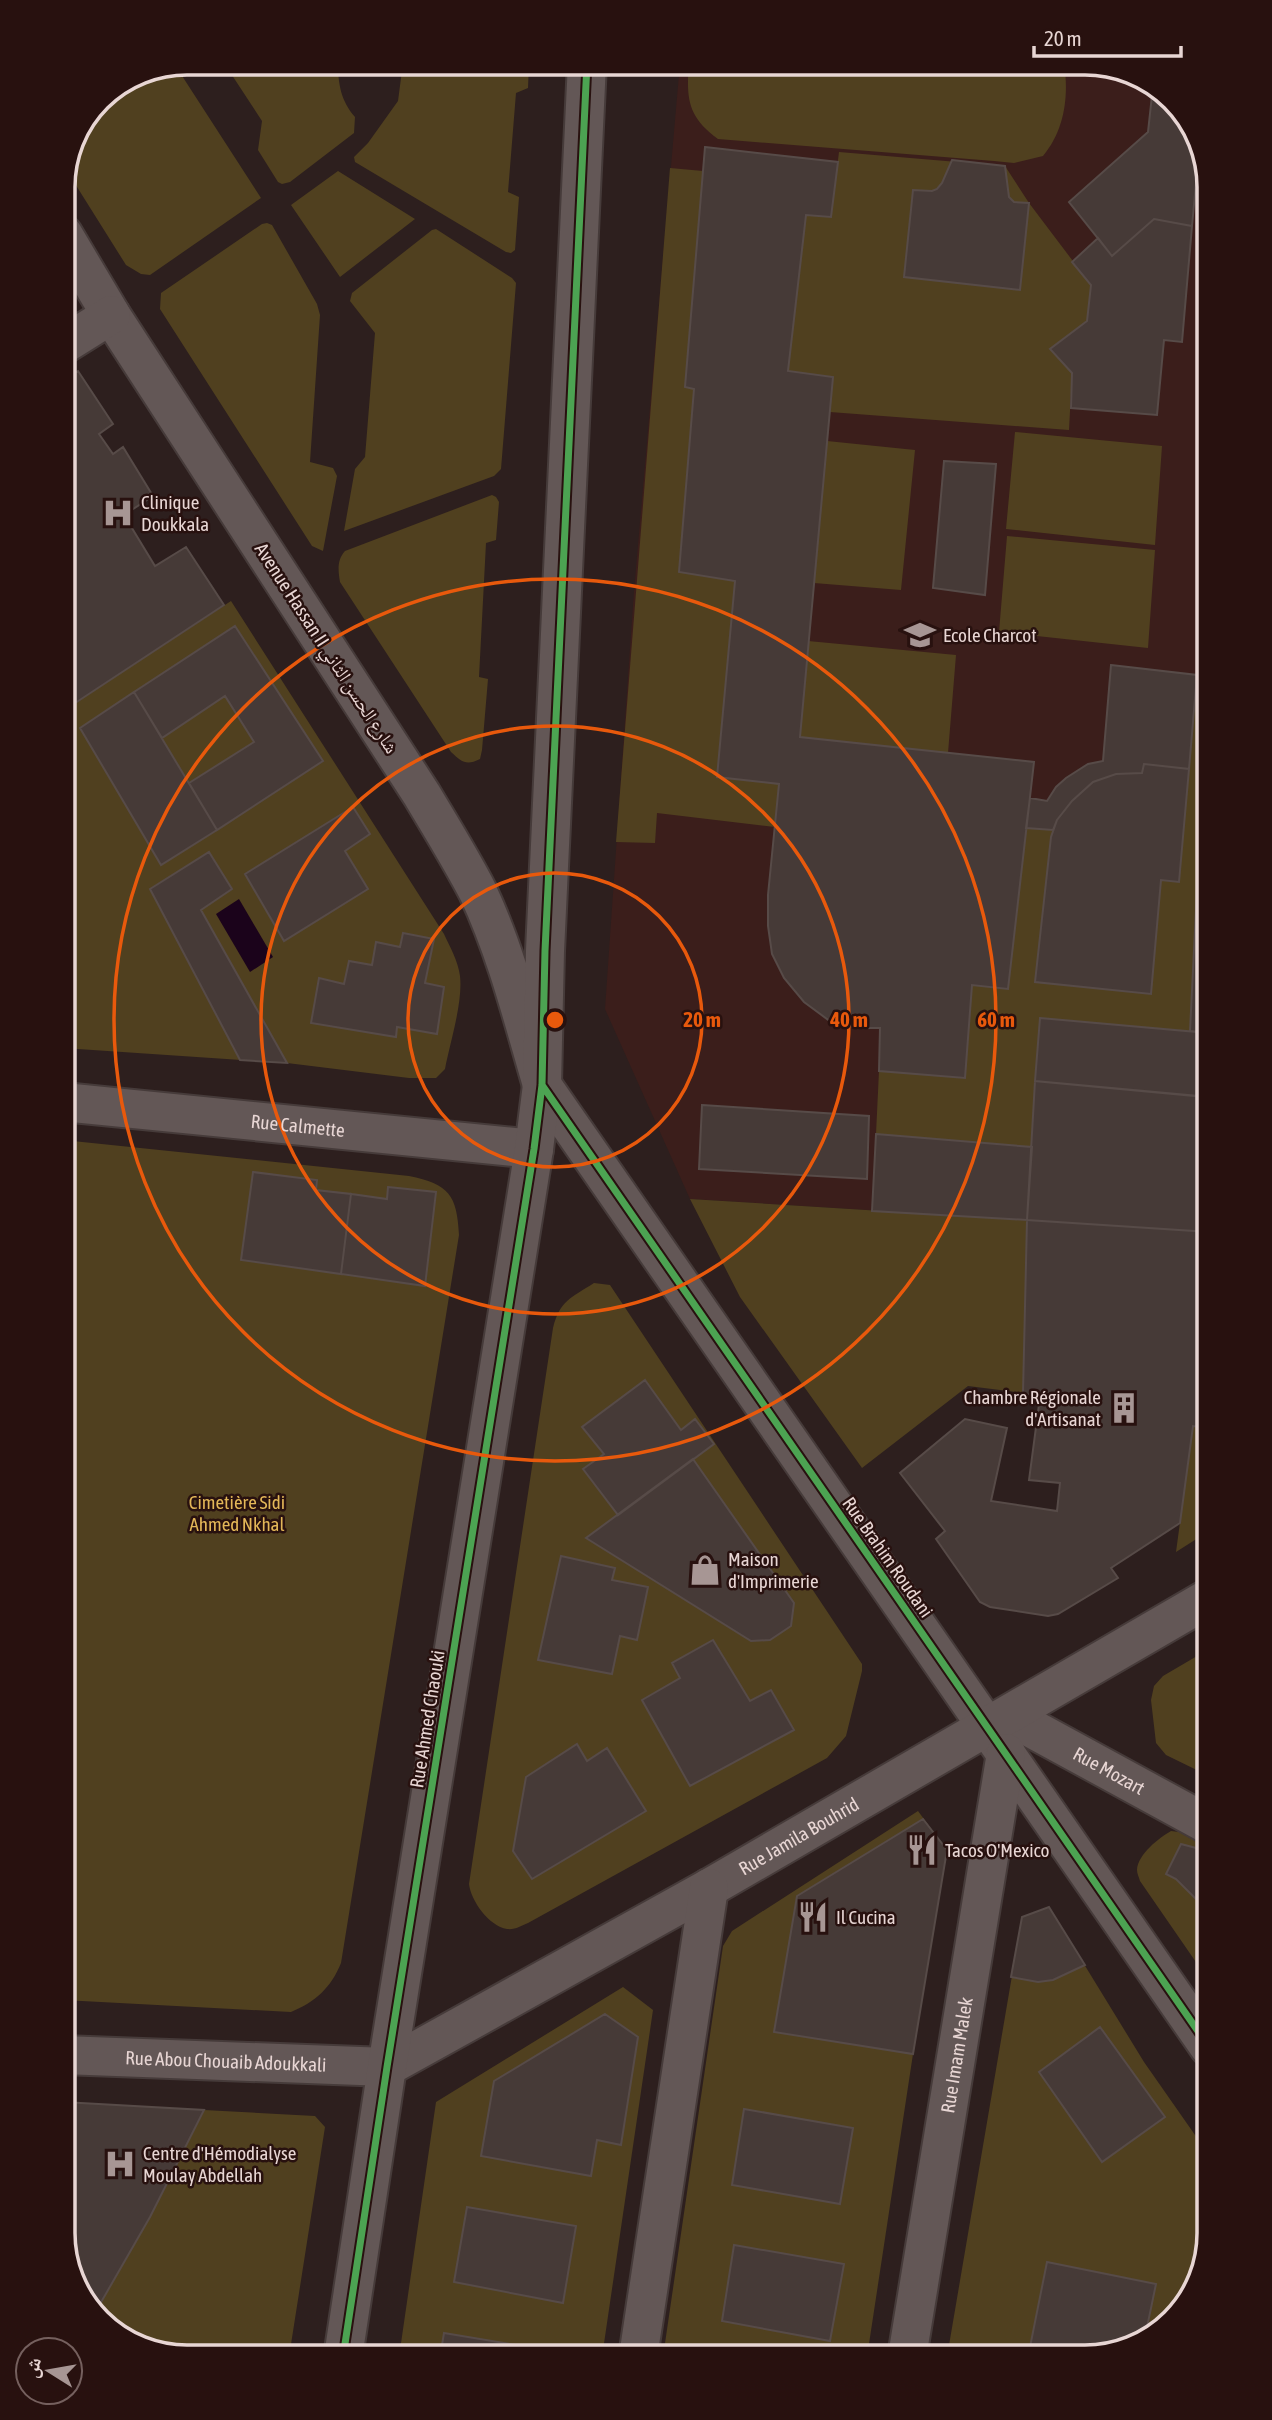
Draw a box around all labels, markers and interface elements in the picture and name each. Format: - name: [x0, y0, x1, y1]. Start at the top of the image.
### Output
- scale bar: [1034, 14, 1181, 58]
- text: 20 m: [1044, 26, 1082, 50]
- place label: Clinique Doukkala: [141, 491, 209, 535]
- hospital icon: Clinique Doukkala: [101, 496, 135, 530]
- street label: Avenue Hassan II شارع الحسن الثاني: [247, 539, 403, 760]
- school or university icon: Ecole Charcot: [903, 618, 937, 652]
- place label: Ecole Charcot: [943, 624, 1037, 646]
- text: 20 m: [683, 1007, 721, 1031]
- text: 40 m: [829, 1007, 868, 1031]
- text: 60 m: [977, 1007, 1015, 1031]
- centre of rings: [543, 1008, 567, 1032]
- street label: Rue Calmette: [250, 1110, 346, 1141]
- place label: Chambre Régionale d'Artisanat: [964, 1386, 1101, 1430]
- building icon: Chambre Régionale d'Artisanat: [1107, 1391, 1141, 1425]
- park label: Cimetière Sidi Ahmed Nkhal: [189, 1491, 285, 1535]
- street label: Rue Brahim Roudani: [838, 1493, 938, 1621]
- place label: Maison d'Imprimerie: [728, 1548, 819, 1592]
- shop icon: Maison d'Imprimerie: [688, 1553, 722, 1587]
- street label: Rue Ahmed Chaouki: [405, 1649, 449, 1789]
- street label: Rue Mozart: [1070, 1742, 1149, 1799]
- street label: Rue Jamila Bouhrid: [735, 1793, 862, 1879]
- restaurant icon: Tacos O'Mexico: [905, 1833, 939, 1867]
- place label: Tacos O'Mexico: [945, 1839, 1050, 1861]
- restaurant icon: Il Cucina: [796, 1900, 830, 1934]
- place label: Il Cucina: [836, 1906, 896, 1928]
- street label: Rue Imam Malek: [936, 1995, 977, 2115]
- street label: Rue Abou Chouaib Adoukkali: [125, 2046, 327, 2076]
- place label: Centre d'Hémodialyse Moulay Abdellah: [143, 2142, 296, 2186]
- hospital icon: Centre d'Hémodialyse Moulay Abdellah: [103, 2147, 137, 2181]
- north arrow: [14, 2336, 84, 2406]
- text: ش: [20, 2356, 46, 2380]

